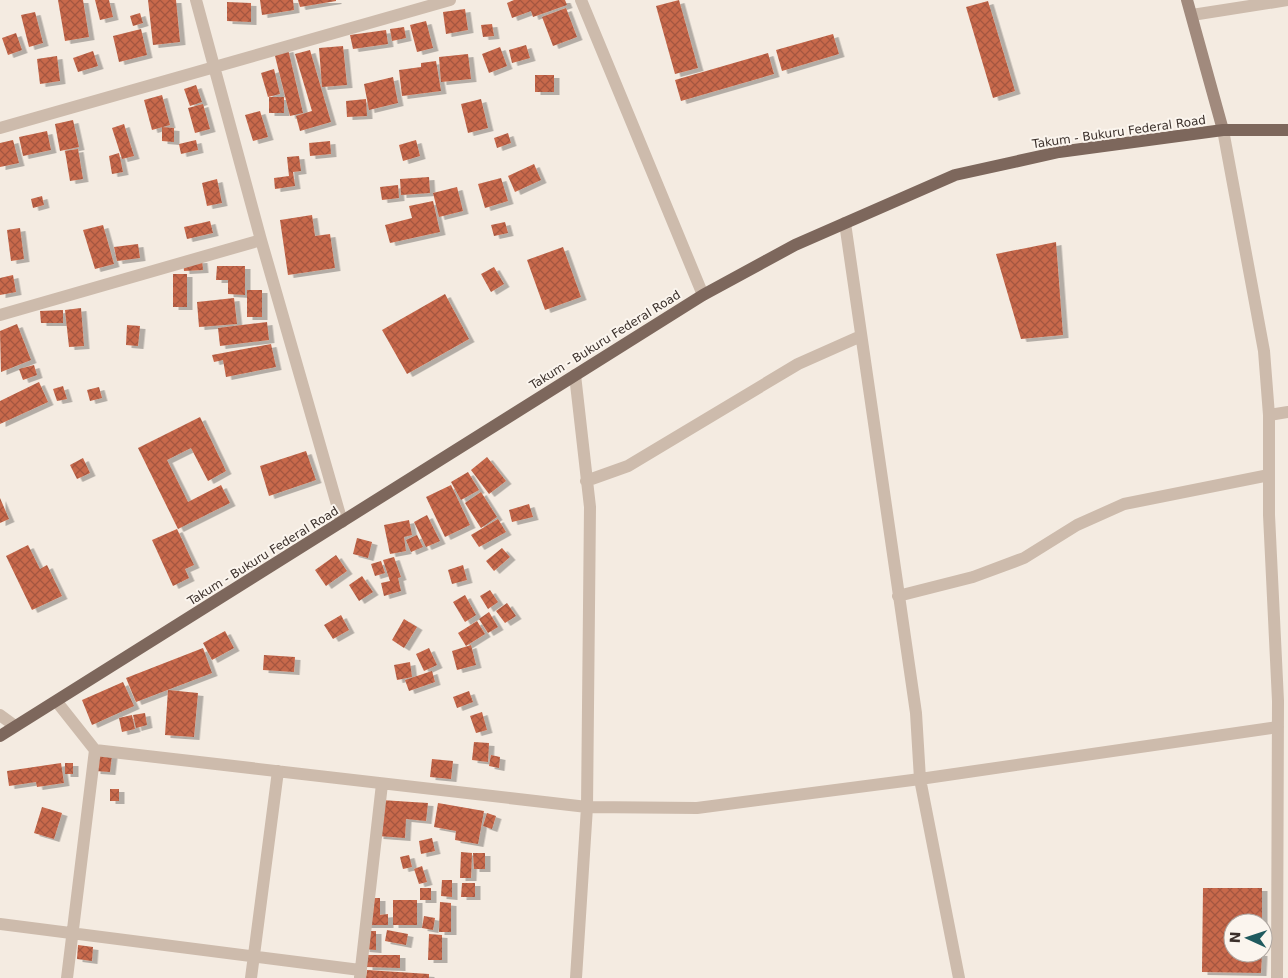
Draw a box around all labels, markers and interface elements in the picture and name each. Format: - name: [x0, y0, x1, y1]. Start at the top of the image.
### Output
- street label: Takum - Bukuru Federal Road: [1030, 113, 1207, 151]
- street label: Takum - Bukuru Federal Road: [526, 288, 683, 393]
- street label: Takum - Bukuru Federal Road: [184, 504, 341, 609]
- north arrow: [1223, 913, 1273, 963]
- text: N: [1227, 931, 1243, 944]

